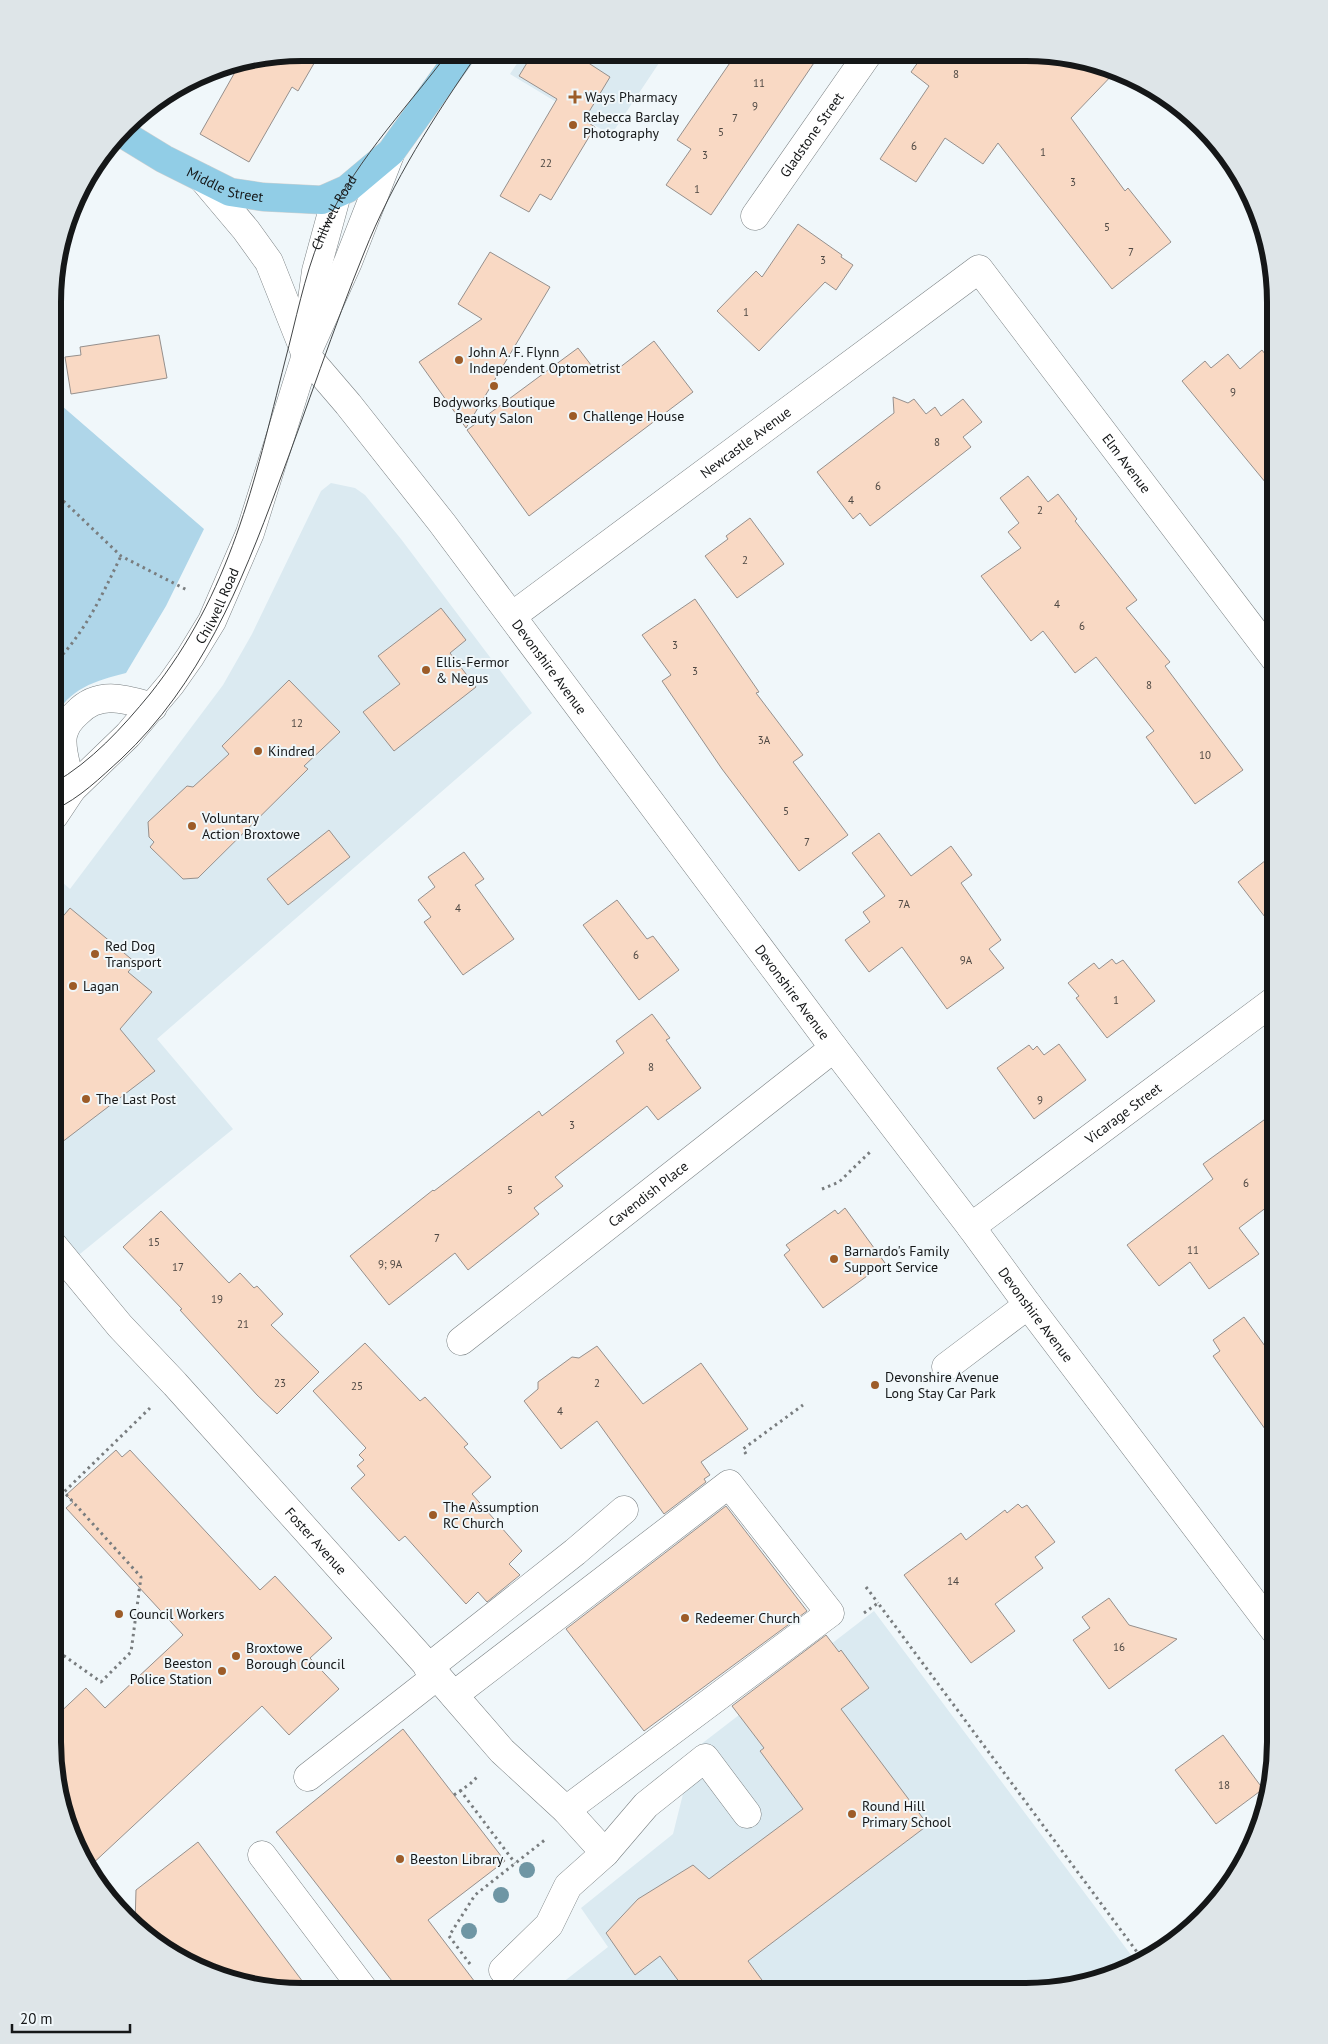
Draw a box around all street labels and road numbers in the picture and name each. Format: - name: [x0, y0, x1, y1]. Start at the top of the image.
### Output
- street label: Gladstone Street: [776, 89, 848, 181]
- street label: Middle Street: [184, 163, 265, 206]
- street label: Chilwell Road: [307, 171, 361, 253]
- street label: Newcastle Avenue: [697, 403, 795, 482]
- street label: Elm Avenue: [1098, 430, 1155, 497]
- street label: Chilwell Road: [191, 565, 243, 647]
- street label: Devonshire Avenue: [508, 616, 591, 718]
- street label: Devonshire Avenue: [751, 941, 834, 1043]
- street label: Vicarage Street: [1081, 1079, 1165, 1148]
- street label: Cavendish Place: [605, 1157, 692, 1231]
- street label: Devonshire Avenue: [994, 1264, 1077, 1366]
- street label: Foster Avenue: [281, 1504, 351, 1578]

